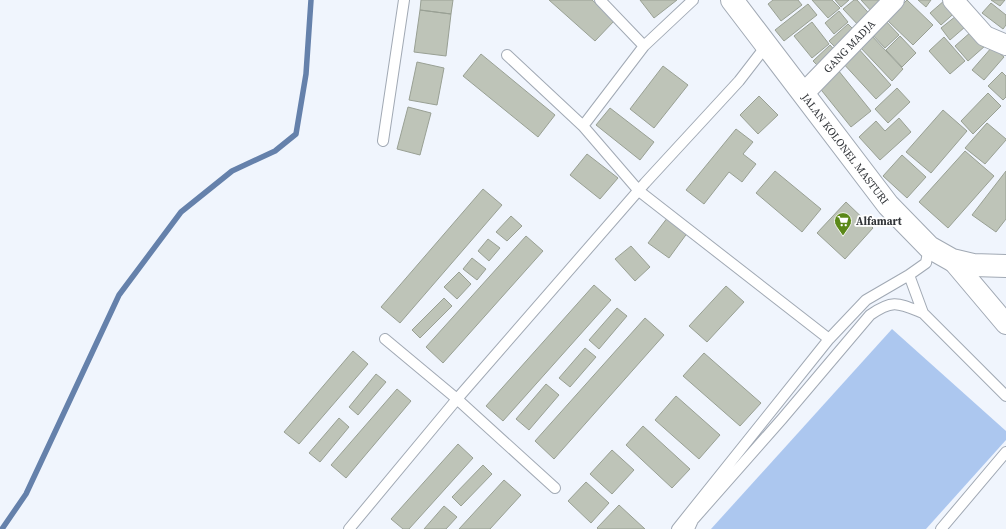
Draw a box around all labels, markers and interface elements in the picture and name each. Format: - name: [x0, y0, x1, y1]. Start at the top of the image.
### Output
- street label: GANG MADJA: [820, 16, 879, 76]
- street label: JALAN KOLONEL MASTURI: [798, 89, 892, 207]
- supermarket icon: Alfamart: [833, 211, 853, 236]
- place label: Alfamart: [856, 214, 903, 229]

